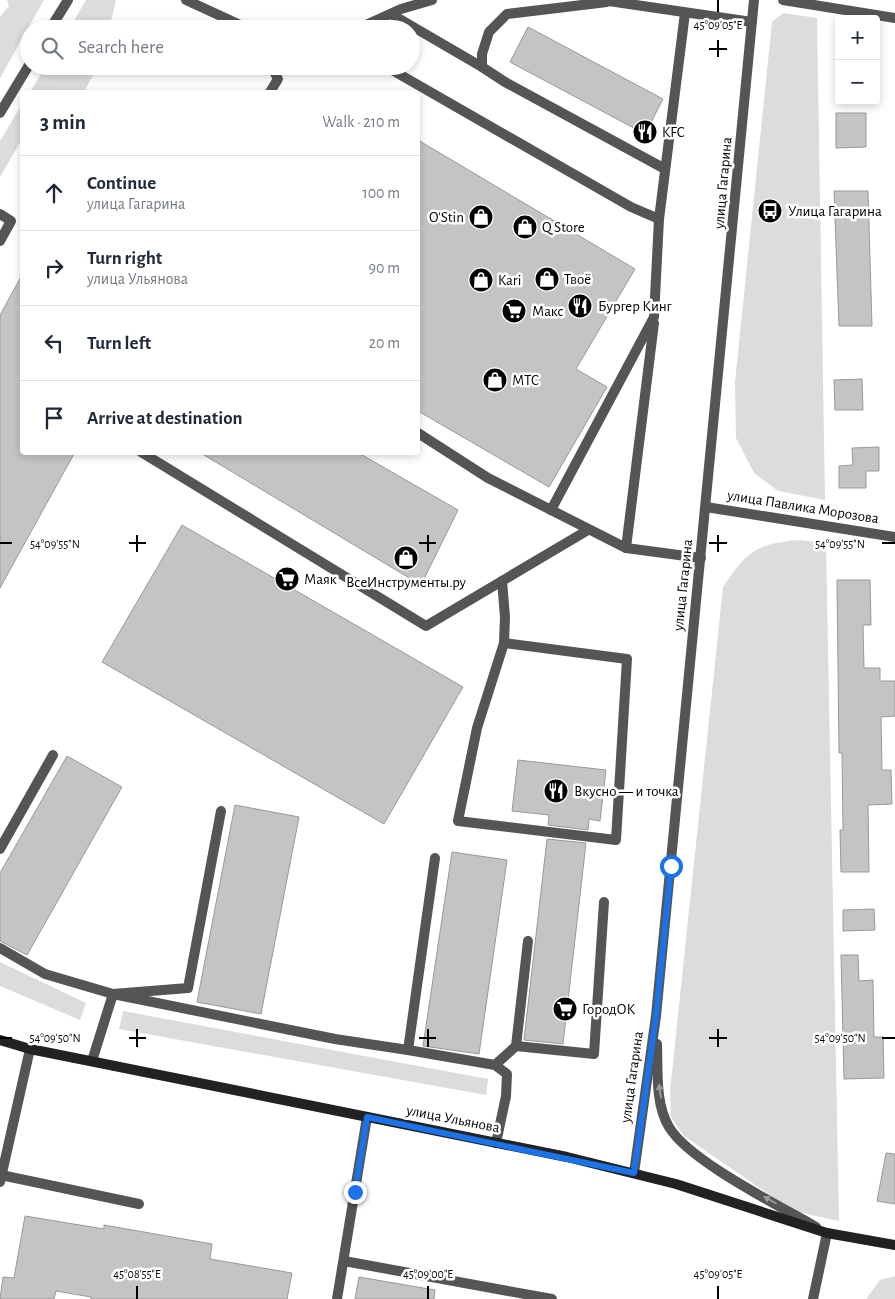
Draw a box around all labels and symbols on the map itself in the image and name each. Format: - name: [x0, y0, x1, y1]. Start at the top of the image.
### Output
- text: 45°09'05"E: [694, 19, 743, 31]
- restaurant icon: KFC: [632, 119, 658, 145]
- place label: KFC: [662, 125, 685, 140]
- street label: улица Гагарина: [711, 136, 735, 231]
- bus stop icon: Улица Гагарина: [757, 198, 783, 224]
- shop icon: O'Stin: [468, 204, 494, 230]
- place label: Улица Гагарина: [788, 204, 882, 219]
- place label: O'Stin: [429, 210, 464, 225]
- shop icon: Q Store: [512, 214, 538, 240]
- place label: Q Store: [542, 220, 585, 235]
- shop icon: Твоё: [534, 266, 560, 292]
- shop icon: Kari: [468, 267, 494, 293]
- place label: Твоё: [564, 272, 591, 287]
- place label: Kari: [498, 273, 521, 288]
- restaurant icon: Бургер Кинг: [567, 293, 593, 319]
- supermarket icon: Макс: [501, 298, 527, 324]
- place label: Бургер Кинг: [598, 299, 673, 314]
- place label: Макс: [532, 304, 564, 319]
- shop icon: МТС: [482, 367, 508, 393]
- place label: МТС: [512, 373, 539, 388]
- street label: улица Павлика Морозова: [725, 487, 880, 526]
- text: 54°09'55"N: [30, 538, 80, 550]
- street label: улица Гагарина: [671, 538, 695, 633]
- text: 54°09'55"N: [815, 538, 865, 550]
- shop icon: ВсеИнструменты.ру: [393, 545, 419, 571]
- supermarket icon: Маяк: [274, 566, 300, 592]
- place label: Маяк: [304, 572, 337, 587]
- place label: ВсеИнструменты.ру: [346, 575, 467, 590]
- restaurant icon: Вкусно — и точка: [543, 778, 569, 804]
- place label: Вкусно — и точка: [574, 784, 679, 799]
- route start: [660, 855, 683, 878]
- supermarket icon: ГородОК: [552, 996, 578, 1022]
- place label: ГородОК: [582, 1002, 636, 1017]
- street label: улица Гагарина: [618, 1030, 646, 1125]
- text: 54°09'50"N: [29, 1032, 81, 1044]
- text: 54°09'50"N: [814, 1032, 866, 1044]
- one-way arrow: [656, 1083, 664, 1099]
- street label: улица Ульянова: [404, 1102, 501, 1135]
- route end: [344, 1181, 367, 1204]
- one-way arrow: [763, 1196, 776, 1205]
- text: 45°08'55"E: [113, 1268, 161, 1280]
- text: 45°09'00"E: [403, 1268, 453, 1280]
- text: 45°09'05"E: [694, 1268, 743, 1280]

